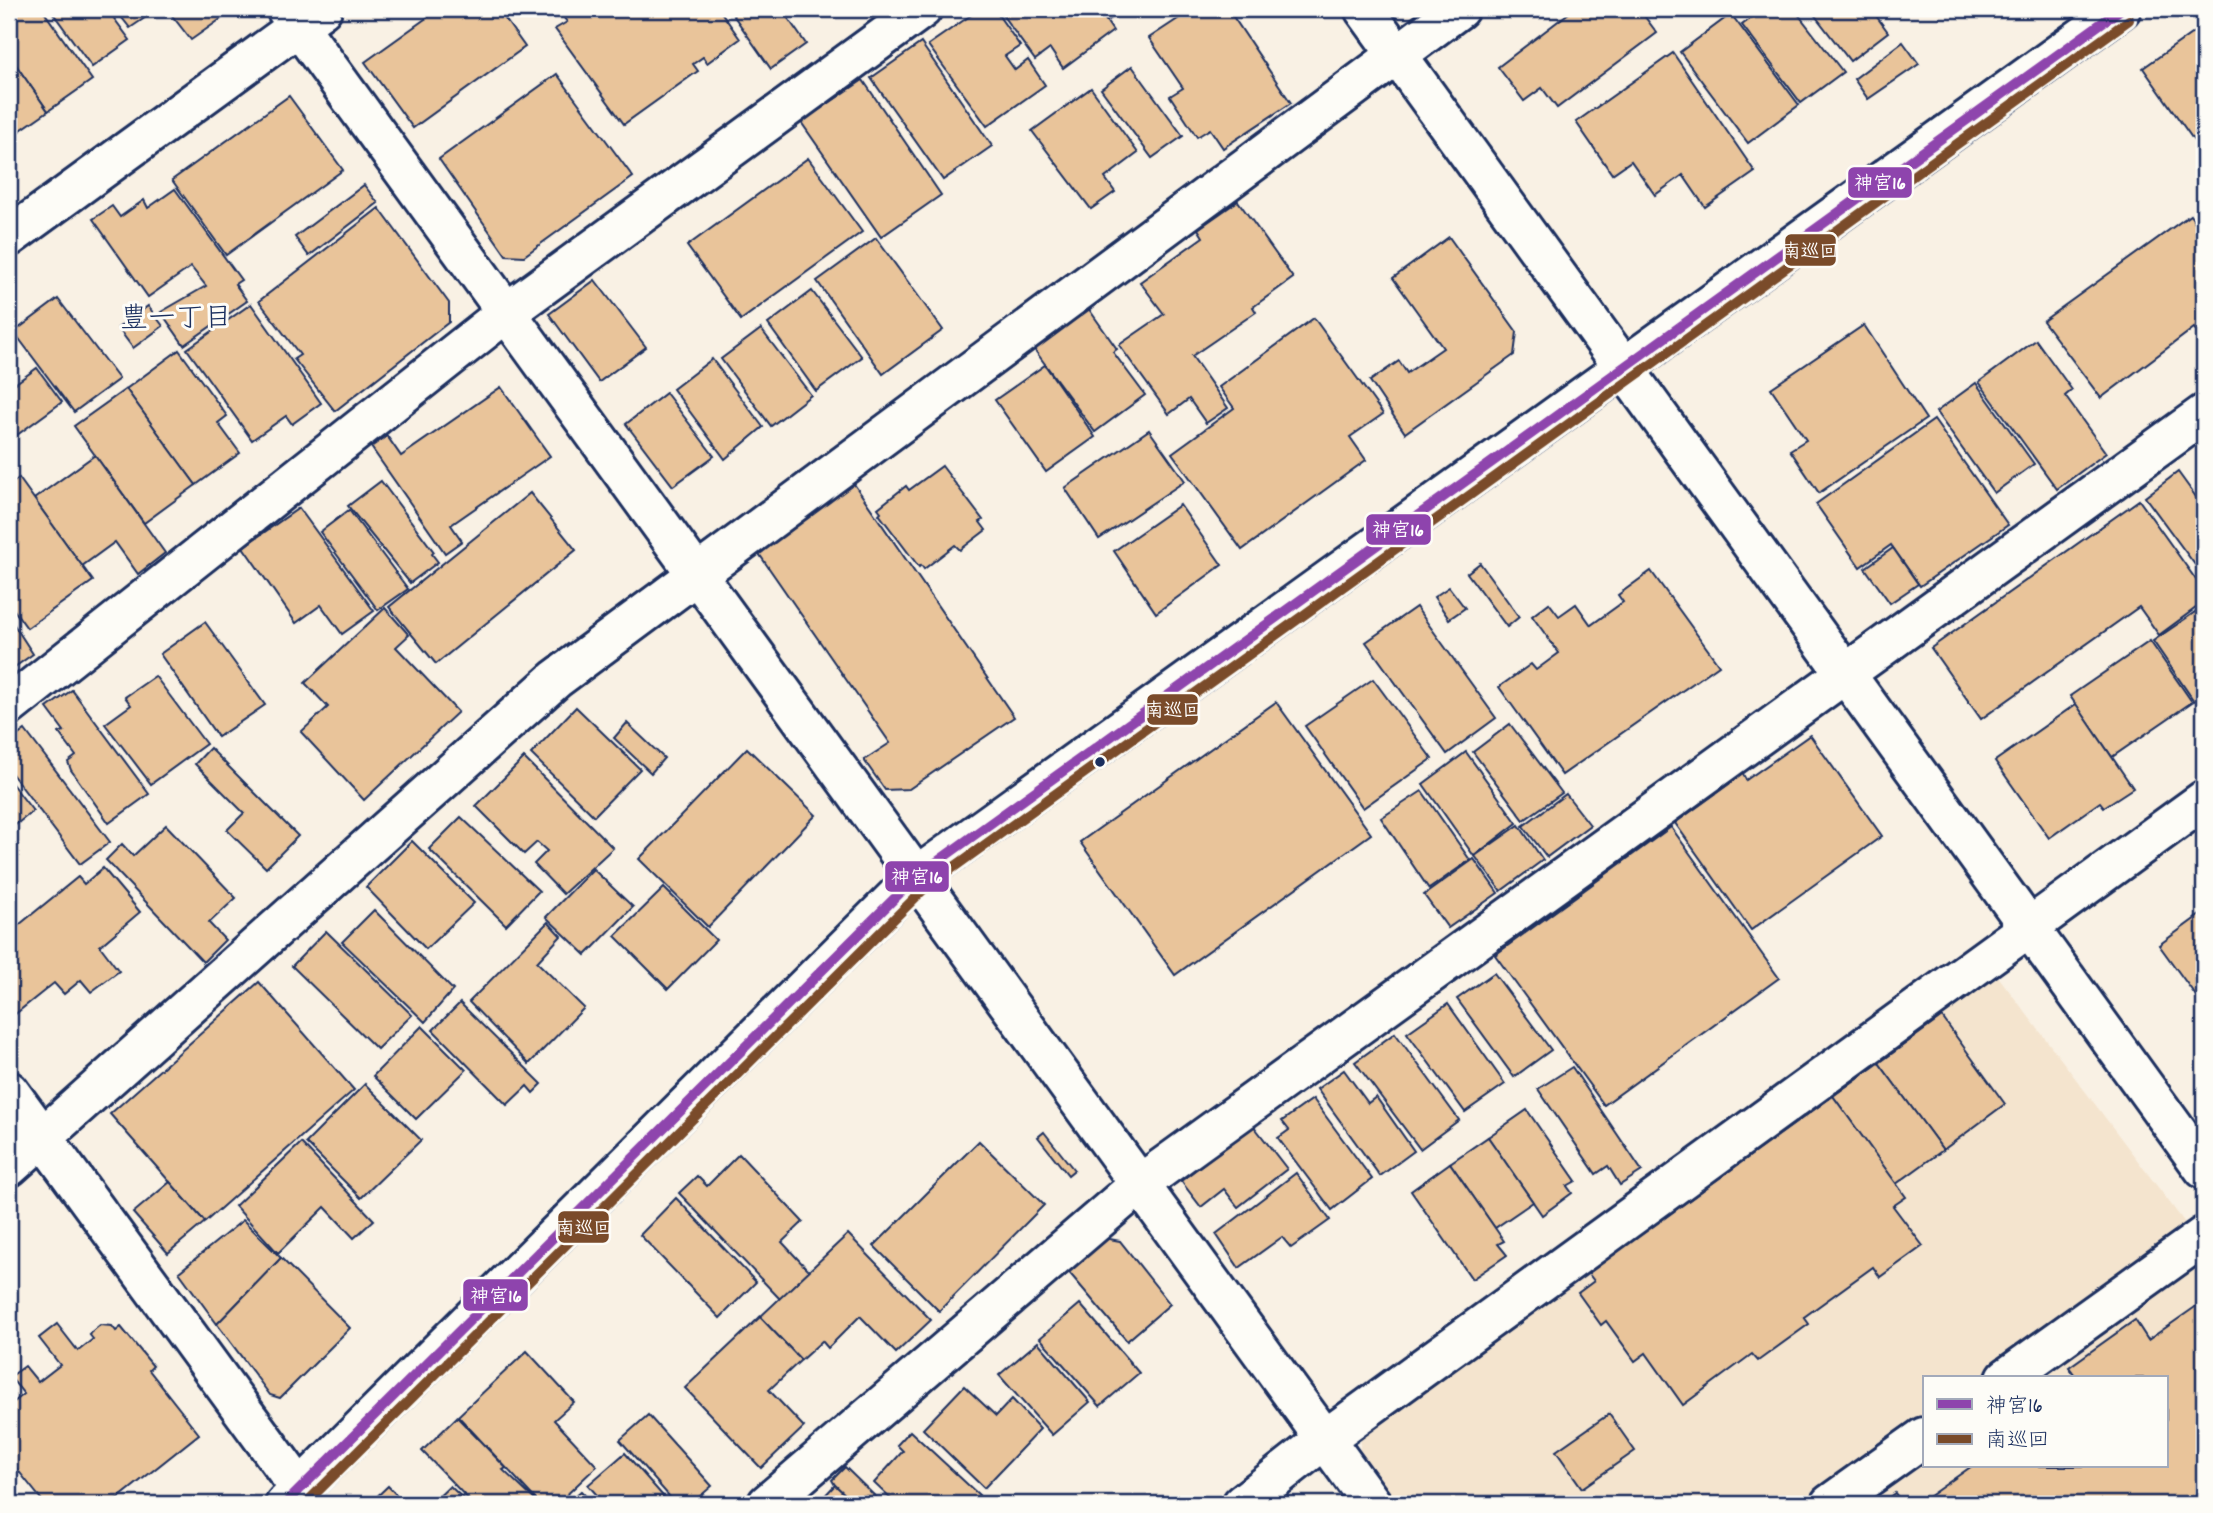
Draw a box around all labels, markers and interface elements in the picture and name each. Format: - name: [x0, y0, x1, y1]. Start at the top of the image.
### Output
- line badge: 神宮16: [1847, 166, 1913, 199]
- text: 神宮16: [1854, 172, 1906, 199]
- line badge: 南巡回: [1784, 233, 1837, 267]
- text: 南巡回: [1781, 240, 1839, 267]
- district label: 豊一丁目: [120, 301, 232, 341]
- line badge: 神宮16: [1365, 513, 1432, 546]
- text: 神宮16: [1372, 519, 1424, 546]
- line badge: 南巡回: [1146, 693, 1199, 726]
- text: 南巡回: [1144, 699, 1202, 726]
- unlabelled marker: [1093, 755, 1107, 769]
- line badge: 神宮16: [884, 860, 950, 893]
- text: 神宮16: [891, 866, 943, 893]
- line badge: 南巡回: [557, 1210, 610, 1244]
- text: 南巡回: [555, 1217, 613, 1244]
- line badge: 神宮16: [462, 1278, 529, 1312]
- text: 神宮16: [470, 1285, 522, 1312]
- legend: [1923, 1376, 2168, 1468]
- text: 神宮16: [1986, 1393, 2043, 1423]
- text: 南巡回: [1986, 1427, 2049, 1457]

